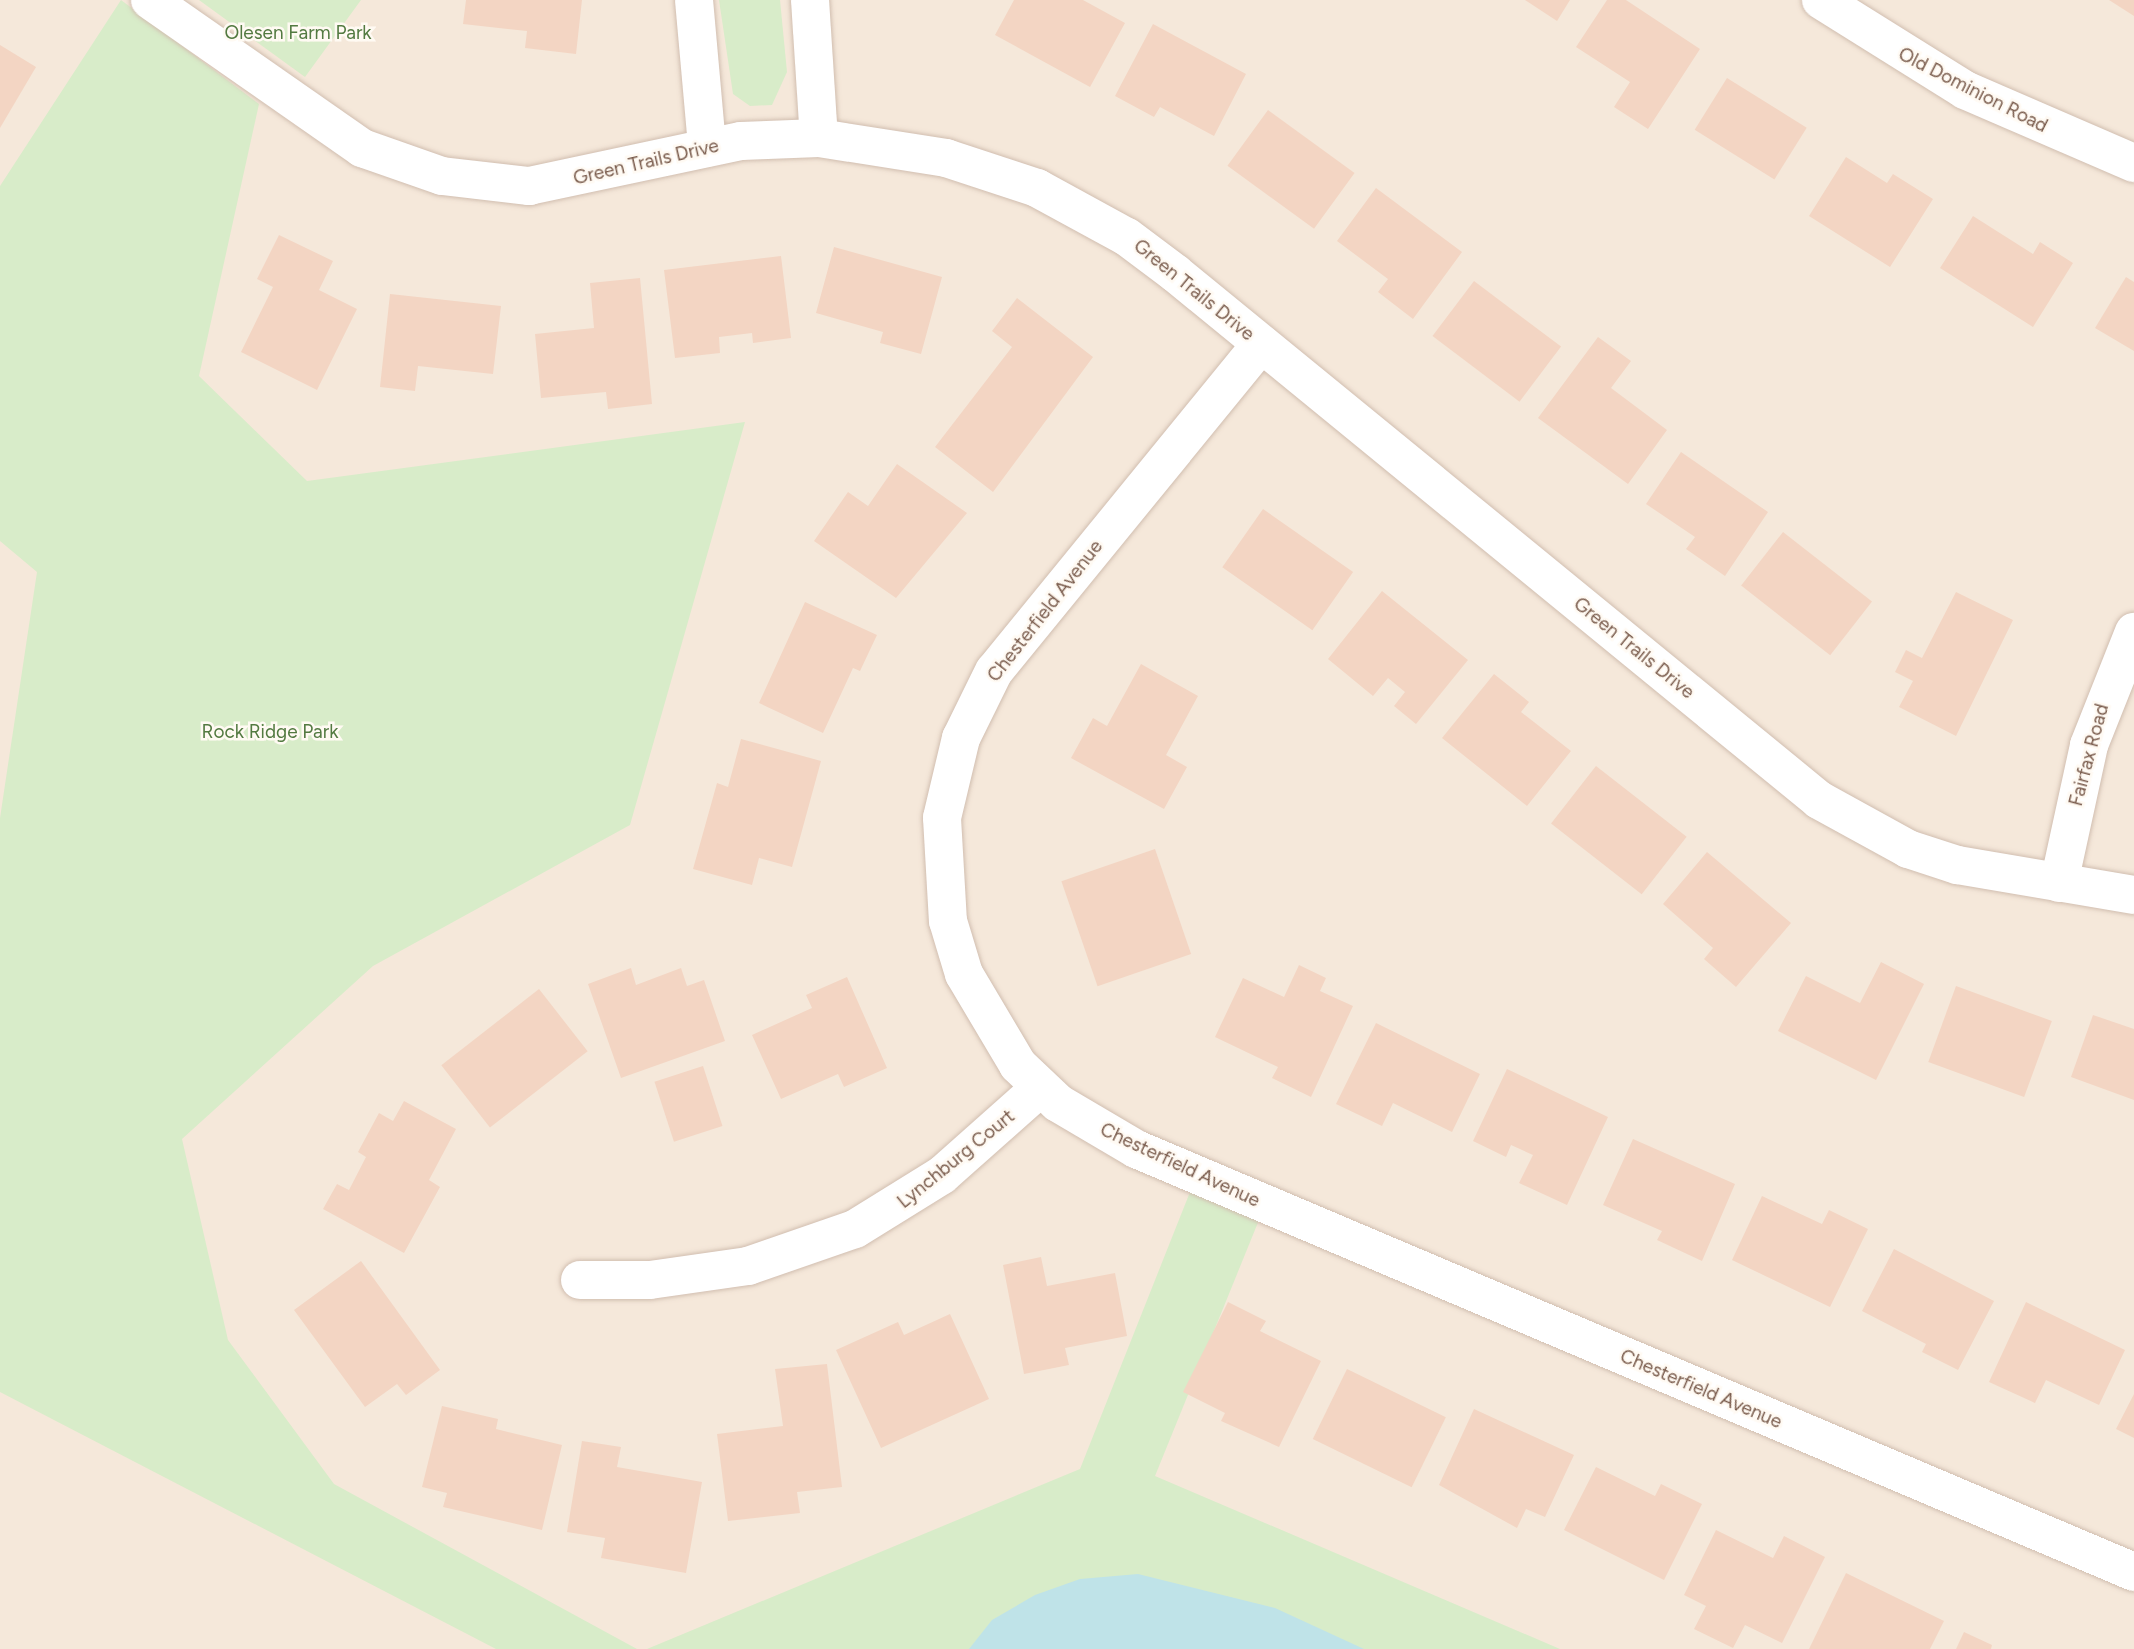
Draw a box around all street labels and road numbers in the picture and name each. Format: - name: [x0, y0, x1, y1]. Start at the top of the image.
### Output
- street label: Old Dominion Road: [1895, 43, 2051, 137]
- street label: Green Trails Drive: [571, 134, 721, 190]
- street label: Green Trails Drive: [1129, 234, 1259, 346]
- street label: Chesterfield Avenue: [983, 536, 1107, 686]
- street label: Green Trails Drive: [1569, 592, 1699, 704]
- street label: Fairfax Road: [2064, 701, 2114, 809]
- street label: Lynchburg Court: [893, 1105, 1019, 1213]
- street label: Chesterfield Avenue: [1097, 1118, 1263, 1212]
- street label: Chesterfield Avenue: [1617, 1345, 1785, 1433]

